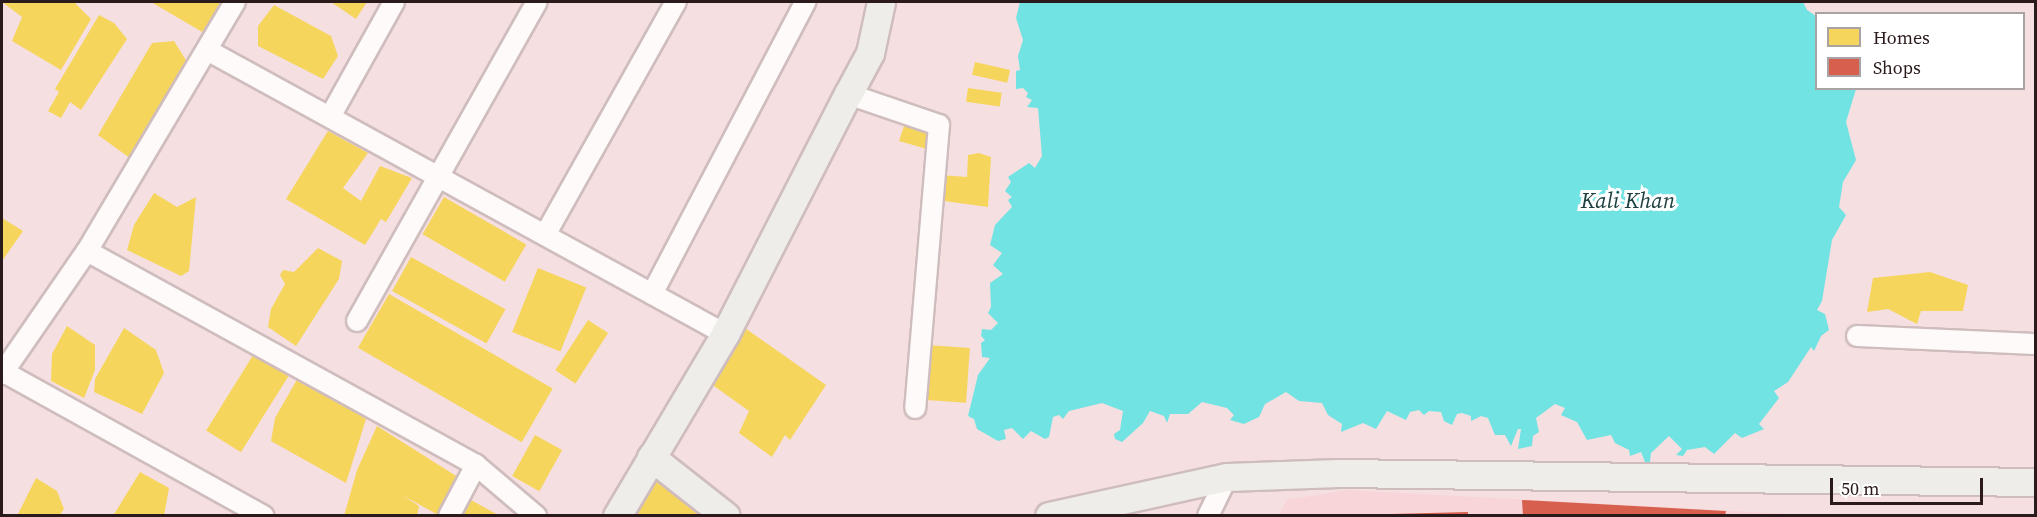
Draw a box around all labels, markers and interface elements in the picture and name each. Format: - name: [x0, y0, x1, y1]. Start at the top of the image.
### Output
- legend: [1815, 12, 2025, 90]
- text: Homes: [1873, 25, 1930, 50]
- text: Shops: [1873, 55, 1921, 80]
- water label: Kali Khan: [1581, 188, 1675, 214]
- scale bar: [1833, 466, 1986, 504]
- text: 50 m: [1841, 476, 1879, 501]

